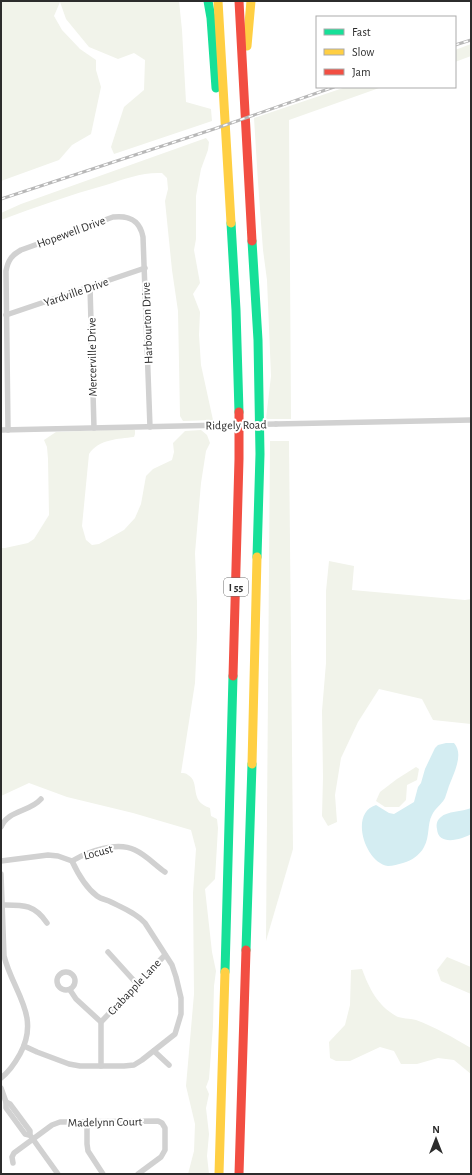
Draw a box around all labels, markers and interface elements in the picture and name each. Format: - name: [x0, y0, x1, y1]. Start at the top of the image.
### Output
- legend: [316, 16, 456, 88]
- text: Fast: [352, 26, 371, 38]
- text: Slow: [352, 46, 374, 58]
- text: Jam: [352, 66, 371, 78]
- street label: Hopewell Drive: [35, 214, 107, 250]
- street label: Yardville Drive: [42, 275, 110, 309]
- street label: Harbourton Drive: [140, 282, 154, 364]
- street label: Mercerville Drive: [85, 317, 99, 397]
- street label: Ridgely Road: [205, 418, 267, 433]
- road number: I 55: [224, 578, 248, 596]
- street label: Locust: [82, 842, 114, 862]
- street label: Crabapple Lane: [105, 957, 163, 1017]
- street label: Madelynn Court: [68, 1115, 143, 1130]
- north arrow: [416, 1119, 456, 1159]
- text: N: [432, 1124, 440, 1135]

